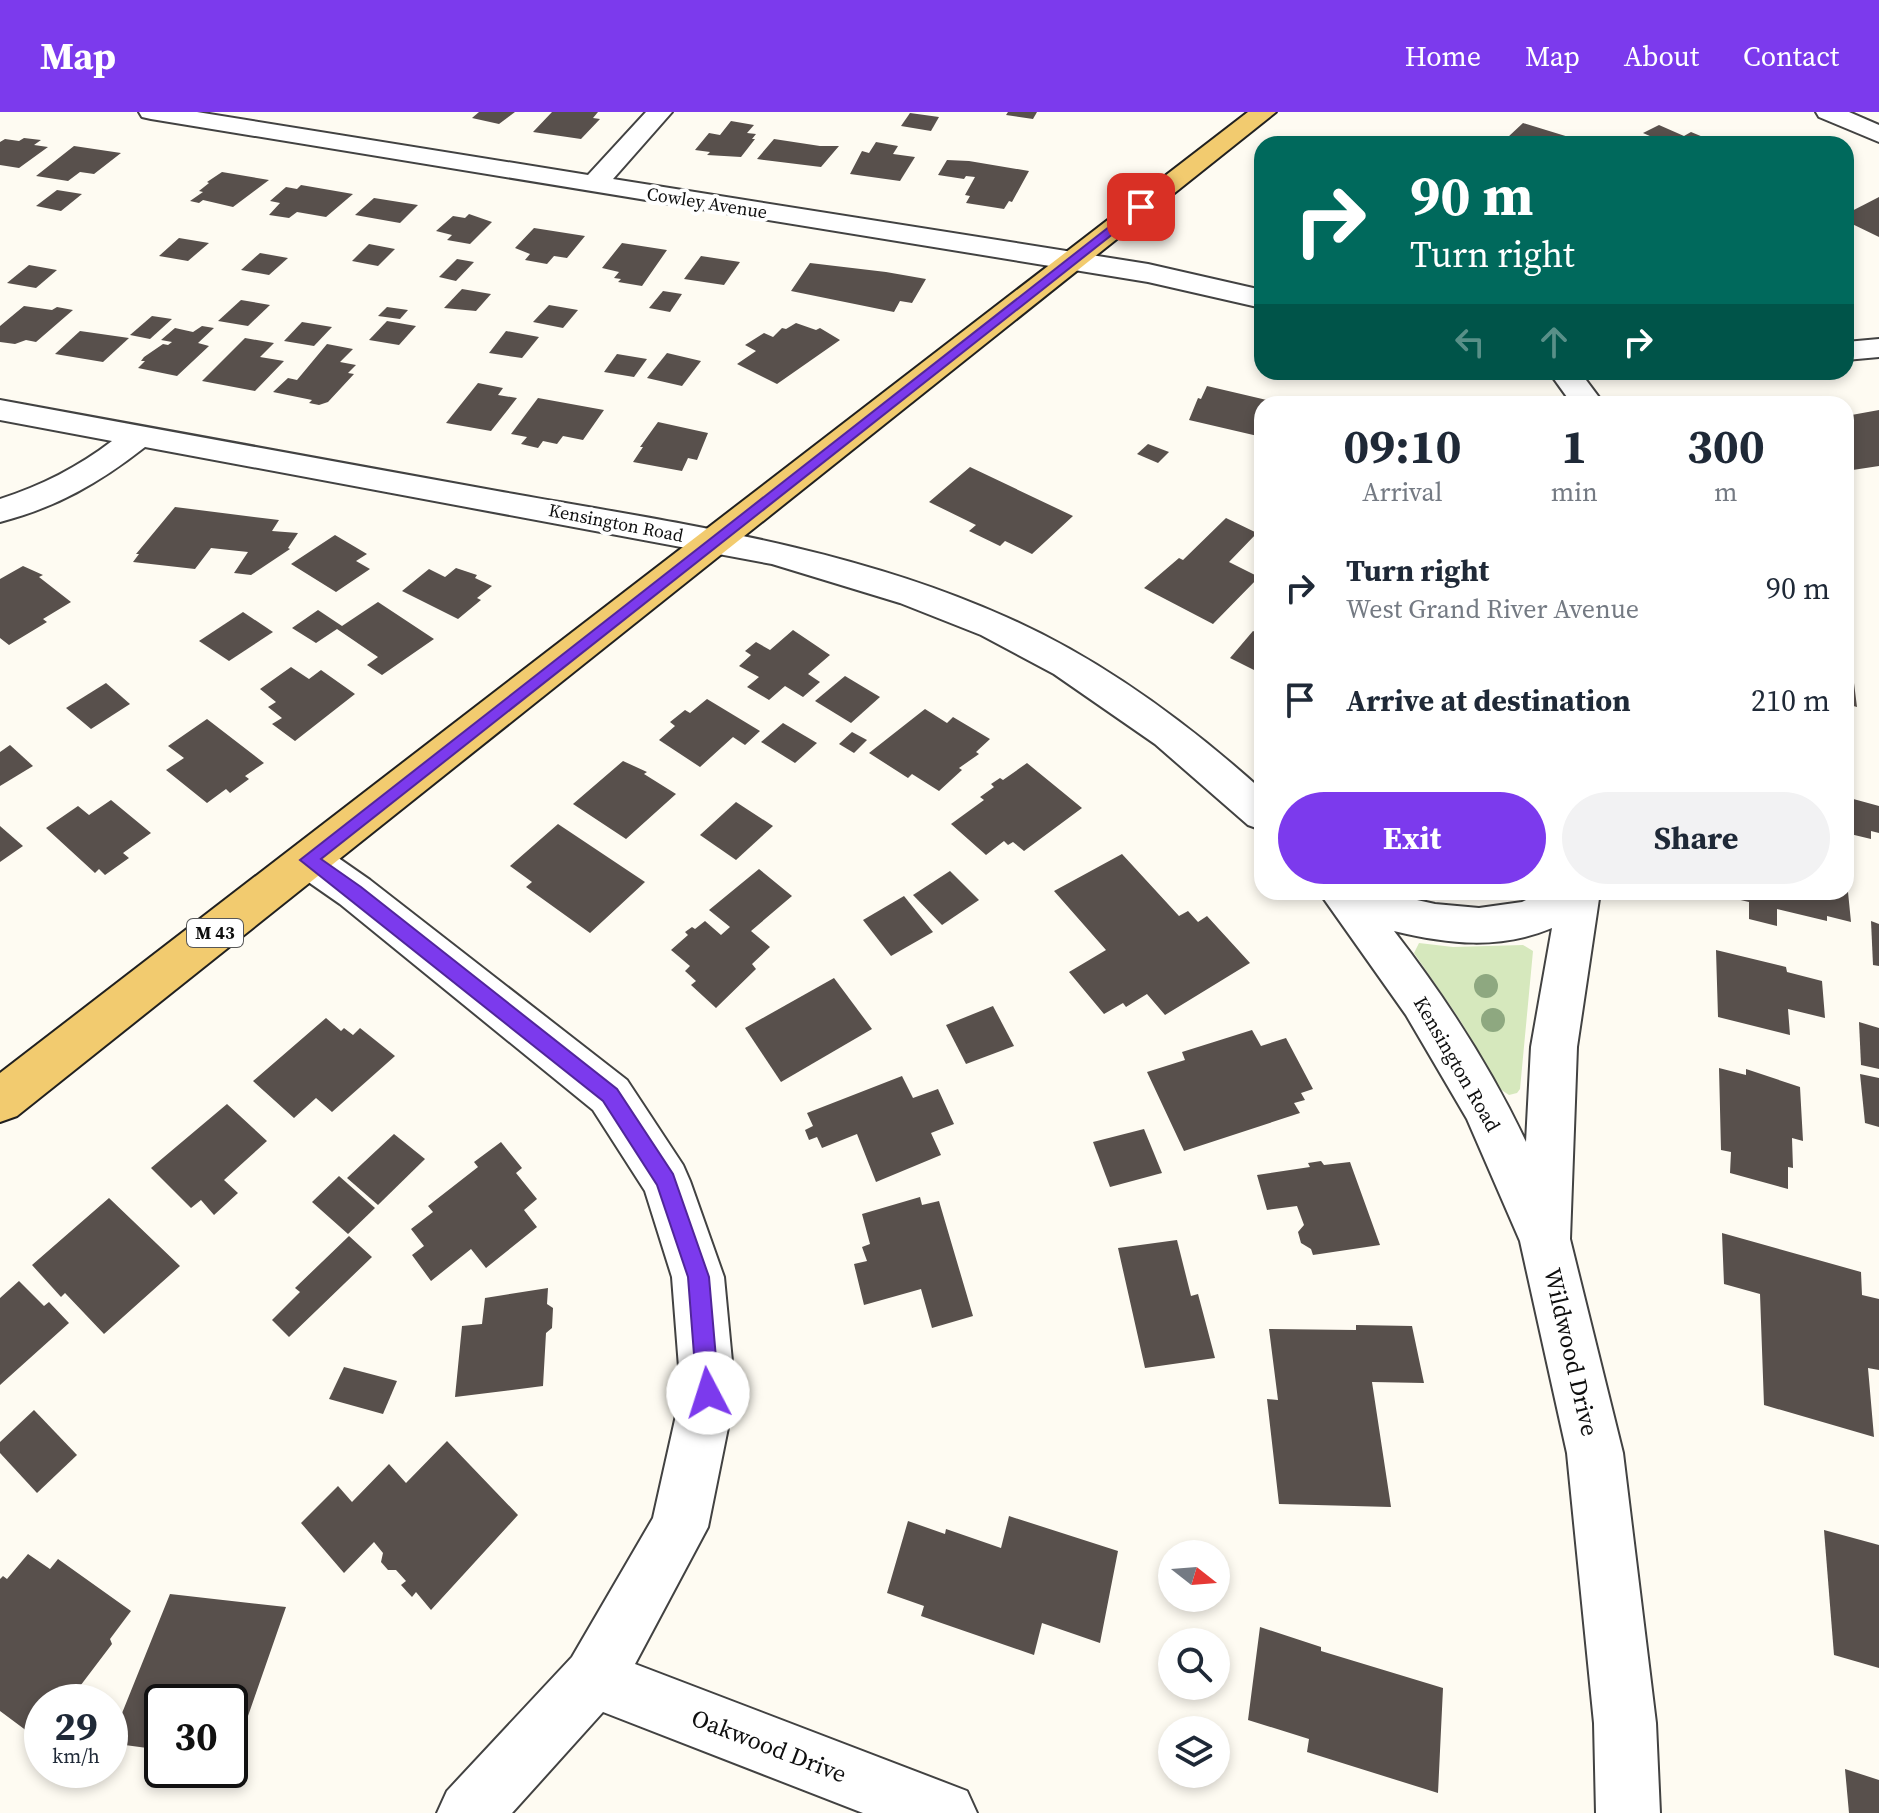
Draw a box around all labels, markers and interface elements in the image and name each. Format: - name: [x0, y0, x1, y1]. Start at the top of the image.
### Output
- text: Map: [40, 30, 116, 82]
- text: Home: [1405, 37, 1481, 75]
- text: Map: [1525, 37, 1580, 75]
- text: About: [1624, 37, 1699, 75]
- text: Contact: [1743, 37, 1839, 75]
- text: 90 m: [1410, 157, 1533, 234]
- icon: right: [1278, 168, 1382, 272]
- pin: [1107, 173, 1175, 241]
- street label: Cowley Avenue: [645, 181, 769, 224]
- icon: arrive: [1119, 185, 1163, 229]
- text: Turn right: [1410, 230, 1575, 279]
- icon: left: [1448, 320, 1492, 364]
- icon: ahead: [1532, 320, 1576, 364]
- icon: right: [1616, 320, 1660, 364]
- text: 09:10: [1343, 413, 1462, 479]
- text: 1: [1561, 413, 1587, 479]
- text: 300: [1687, 413, 1765, 479]
- text: Arrival: [1362, 474, 1443, 510]
- text: min: [1551, 474, 1598, 510]
- text: m: [1714, 474, 1738, 510]
- street label: Kensington Road: [547, 497, 686, 548]
- text: Turn right: [1346, 550, 1489, 591]
- icon: right: [1278, 566, 1322, 610]
- text: 90 m: [1766, 568, 1830, 609]
- text: West Grand River Avenue: [1346, 591, 1639, 627]
- icon: arrive: [1278, 678, 1322, 722]
- text: Arrive at destination: [1346, 680, 1631, 721]
- text: 210 m: [1751, 680, 1830, 721]
- button: Exit: [1278, 792, 1546, 884]
- button: Share: [1562, 792, 1830, 884]
- road number: M 43: [187, 919, 243, 947]
- street label: Kensington Road: [1407, 991, 1507, 1137]
- street label: Wildwood Drive: [1536, 1265, 1607, 1439]
- position arrow: [666, 1351, 750, 1435]
- north arrow: [1158, 1540, 1230, 1612]
- map controls: [1158, 1540, 1230, 1788]
- button: search: [1158, 1628, 1230, 1700]
- speed limit sign: 30: [144, 1684, 248, 1788]
- text: 29: [54, 1699, 98, 1753]
- street label: Oakwood Drive: [687, 1701, 851, 1790]
- button: layers: [1158, 1716, 1230, 1788]
- text: km/h: [52, 1742, 100, 1770]

